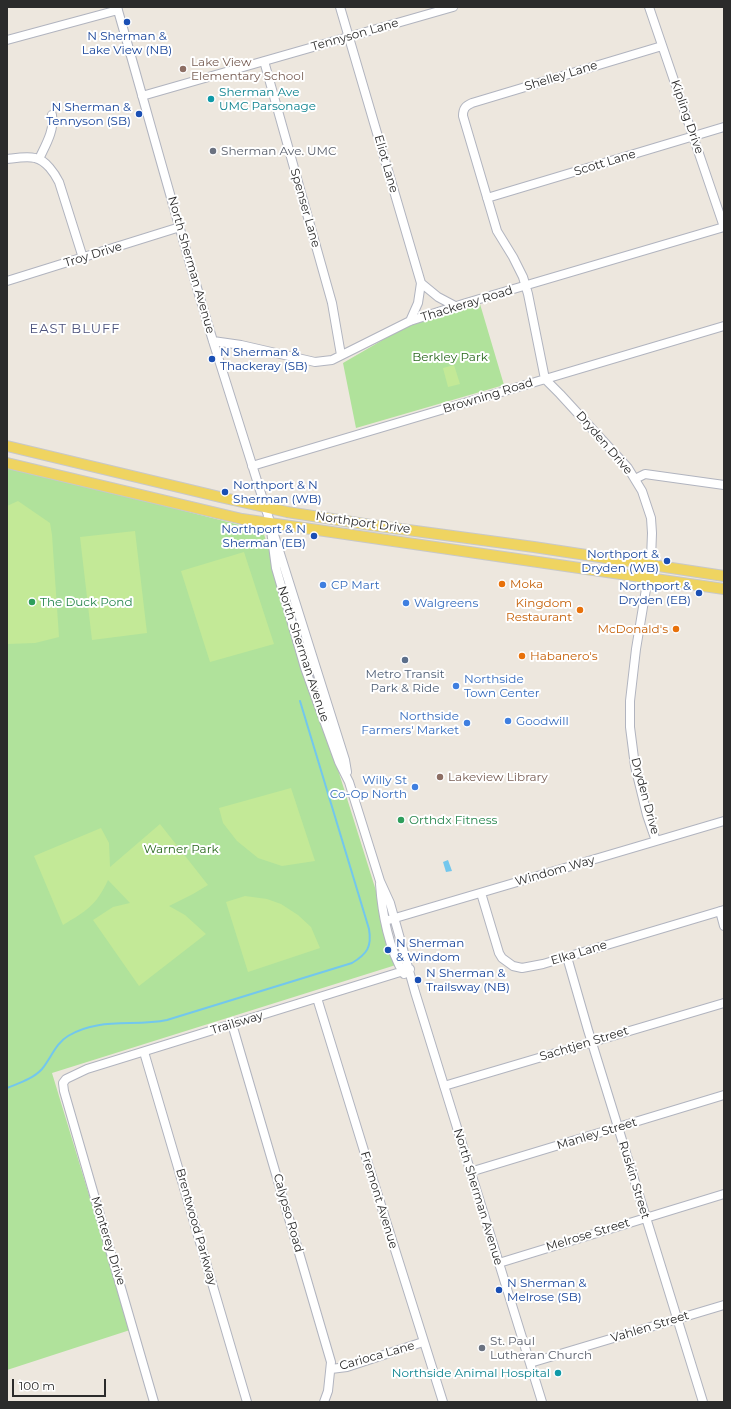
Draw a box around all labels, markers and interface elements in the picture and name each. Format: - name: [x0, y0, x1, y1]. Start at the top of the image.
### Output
- street label: Tennyson Lane: [310, 16, 400, 54]
- marker: N Sherman & Lake View (NB): [122, 17, 132, 27]
- place label: N Sherman & Lake View (NB): [82, 29, 172, 57]
- place label: Lake View Elementary School: [191, 55, 304, 83]
- street label: Shelley Lane: [523, 58, 599, 94]
- marker: Lake View Elementary School: [178, 64, 188, 74]
- street label: Kipling Drive: [668, 78, 706, 156]
- place label: Sherman Ave UMC Parsonage: [219, 85, 316, 113]
- marker: Sherman Ave UMC Parsonage: [206, 94, 216, 104]
- place label: N Sherman & Tennyson (SB): [46, 100, 131, 128]
- marker: N Sherman & Tennyson (SB): [134, 109, 144, 119]
- street label: Eliot Lane: [371, 133, 401, 195]
- place label: Sherman Ave. UMC: [221, 144, 337, 158]
- marker: Sherman Ave. UMC: [208, 146, 218, 156]
- street label: Scott Lane: [572, 147, 638, 179]
- street label: Spenser Lane: [287, 167, 323, 249]
- street label: North Sherman Avenue: [164, 195, 218, 335]
- street label: Troy Drive: [62, 239, 124, 271]
- street label: Thackeray Road: [419, 283, 515, 325]
- district label: EAST BLUFF: [30, 321, 120, 337]
- place label: N Sherman & Thackeray (SB): [220, 345, 308, 373]
- park label: Berkley Park: [412, 350, 488, 364]
- marker: N Sherman & Thackeray (SB): [207, 354, 217, 364]
- street label: Browning Road: [441, 375, 535, 417]
- street label: Dryden Drive: [573, 408, 635, 478]
- place label: Northport & N Sherman (WB): [233, 478, 322, 506]
- marker: Northport & N Sherman (WB): [220, 487, 230, 497]
- street label: Northport Drive: [315, 509, 411, 537]
- place label: Northport & N Sherman (EB): [221, 522, 306, 550]
- marker: Northport & N Sherman (EB): [309, 531, 319, 541]
- place label: Northport & Dryden (WB): [581, 547, 659, 575]
- marker: Northport & Dryden (WB): [662, 556, 672, 566]
- place label: Moka: [510, 577, 543, 591]
- place label: CP Mart: [331, 578, 380, 592]
- marker: Moka: [497, 579, 507, 589]
- place label: Northport & Dryden (EB): [618, 579, 691, 607]
- marker: CP Mart: [318, 580, 328, 590]
- street label: North Sherman Avenue: [274, 584, 332, 724]
- marker: Northport & Dryden (EB): [694, 588, 704, 598]
- place label: The Duck Pond: [40, 595, 133, 609]
- place label: Walgreens: [414, 596, 478, 610]
- place label: Kingdom Restaurant: [506, 596, 572, 624]
- marker: The Duck Pond: [27, 597, 37, 607]
- marker: Walgreens: [401, 598, 411, 608]
- marker: Kingdom Restaurant: [575, 605, 585, 615]
- place label: McDonald's: [598, 622, 668, 636]
- marker: McDonald's: [671, 624, 681, 634]
- place label: Habanero's: [530, 649, 598, 663]
- marker: Habanero's: [517, 651, 527, 661]
- marker: Metro Transit Park & Ride: [400, 655, 410, 665]
- place label: Metro Transit Park & Ride: [366, 667, 444, 695]
- place label: Northside Town Center: [464, 672, 540, 700]
- marker: Northside Town Center: [451, 681, 461, 691]
- place label: Northside Farmers' Market: [361, 709, 459, 737]
- place label: Goodwill: [516, 714, 569, 728]
- marker: Goodwill: [503, 716, 513, 726]
- marker: Northside Farmers' Market: [462, 718, 472, 728]
- street label: Dryden Drive: [628, 756, 662, 836]
- place label: Lakeview Library: [448, 770, 548, 784]
- marker: Lakeview Library: [435, 772, 445, 782]
- place label: Willy St Co-Op North: [330, 773, 407, 801]
- marker: Willy St Co-Op North: [410, 782, 420, 792]
- place label: Orthdx Fitness: [409, 813, 497, 827]
- marker: Orthdx Fitness: [396, 815, 406, 825]
- park label: Warner Park: [143, 842, 219, 856]
- street label: Windom Way: [514, 853, 596, 889]
- place label: N Sherman & Windom: [396, 936, 464, 964]
- street label: Elka Lane: [549, 938, 609, 968]
- marker: N Sherman & Windom: [383, 945, 393, 955]
- place label: N Sherman & Trailsway (NB): [426, 966, 510, 994]
- marker: N Sherman & Trailsway (NB): [413, 975, 423, 985]
- street label: Trailsway: [209, 1008, 265, 1038]
- street label: Sachtjen Street: [538, 1024, 630, 1064]
- street label: Manley Street: [555, 1115, 639, 1153]
- street label: North Sherman Avenue: [450, 1127, 506, 1267]
- street label: Ruskin Street: [615, 1139, 653, 1221]
- street label: Fremont Avenue: [357, 1150, 401, 1250]
- street label: Brentwood Parkway: [172, 1167, 220, 1287]
- street label: Calypso Road: [270, 1172, 306, 1254]
- street label: Monterey Drive: [88, 1195, 128, 1287]
- street label: Melrose Street: [544, 1215, 632, 1255]
- place label: N Sherman & Melrose (SB): [507, 1276, 586, 1304]
- marker: N Sherman & Melrose (SB): [494, 1285, 504, 1295]
- street label: Vahlen Street: [609, 1308, 691, 1346]
- place label: St. Paul Lutheran Church: [490, 1334, 592, 1362]
- street label: Carioca Lane: [338, 1338, 416, 1374]
- marker: St. Paul Lutheran Church: [477, 1343, 487, 1353]
- place label: Northside Animal Hospital: [392, 1366, 550, 1380]
- marker: Northside Animal Hospital: [553, 1368, 563, 1378]
- scale bar: [14, 1371, 108, 1397]
- text: 100 m: [19, 1378, 55, 1393]

